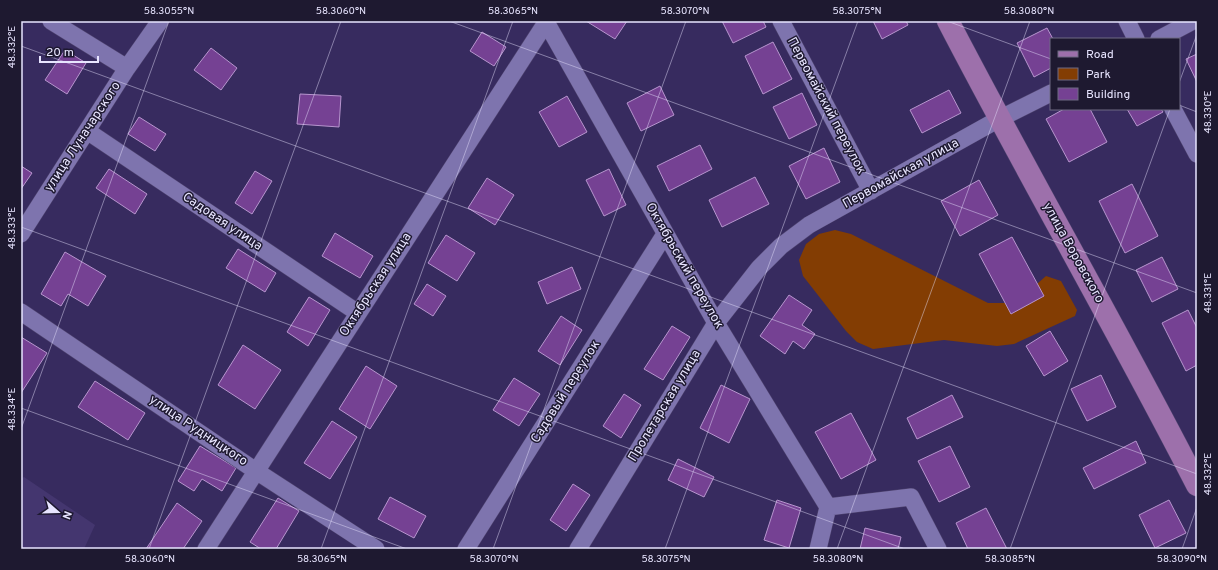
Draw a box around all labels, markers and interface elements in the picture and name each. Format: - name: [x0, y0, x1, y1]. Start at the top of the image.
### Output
- text: 58.3055°N: [144, 5, 194, 18]
- text: 58.3060°N: [316, 5, 366, 18]
- text: 58.3065°N: [488, 5, 538, 18]
- text: 58.3070°N: [660, 5, 710, 18]
- text: 58.3075°N: [832, 5, 882, 18]
- text: 58.3080°N: [1004, 5, 1054, 18]
- text: 48.332°E: [6, 26, 19, 68]
- street label: Первомайский переулок: [783, 35, 869, 177]
- scale bar: [40, 38, 98, 64]
- legend: [1050, 38, 1180, 110]
- text: 20 m: [46, 45, 74, 61]
- text: Road: [1086, 47, 1114, 63]
- text: Park: [1086, 67, 1111, 83]
- street label: улица Луначарского: [41, 79, 125, 195]
- text: Building: [1086, 87, 1130, 103]
- text: 48.330°E: [1202, 91, 1215, 133]
- street label: Первомайская улица: [840, 135, 962, 213]
- street label: Садовая улица: [179, 189, 265, 255]
- street label: Октябрьский переулок: [641, 200, 727, 332]
- street label: улица Воровского: [1039, 200, 1107, 306]
- text: 48.333°E: [6, 207, 19, 249]
- street label: Октябрьская улица: [336, 230, 416, 340]
- text: 48.331°E: [1202, 273, 1215, 313]
- street label: Садовый переулок: [528, 338, 604, 446]
- street label: Пролетарская улица: [625, 347, 705, 465]
- text: 48.334°E: [6, 388, 19, 430]
- street label: улица Рудницкого: [146, 392, 250, 470]
- text: 48.332°E: [1202, 453, 1215, 495]
- north arrow: [38, 492, 78, 532]
- text: N: [59, 509, 74, 521]
- text: 58.3060°N: [125, 553, 175, 566]
- text: 58.3065°N: [297, 553, 347, 566]
- text: 58.3070°N: [469, 553, 519, 566]
- text: 58.3075°N: [641, 553, 691, 566]
- text: 58.3080°N: [813, 553, 863, 566]
- text: 58.3085°N: [985, 553, 1035, 566]
- text: 58.3090°N: [1157, 553, 1207, 566]

